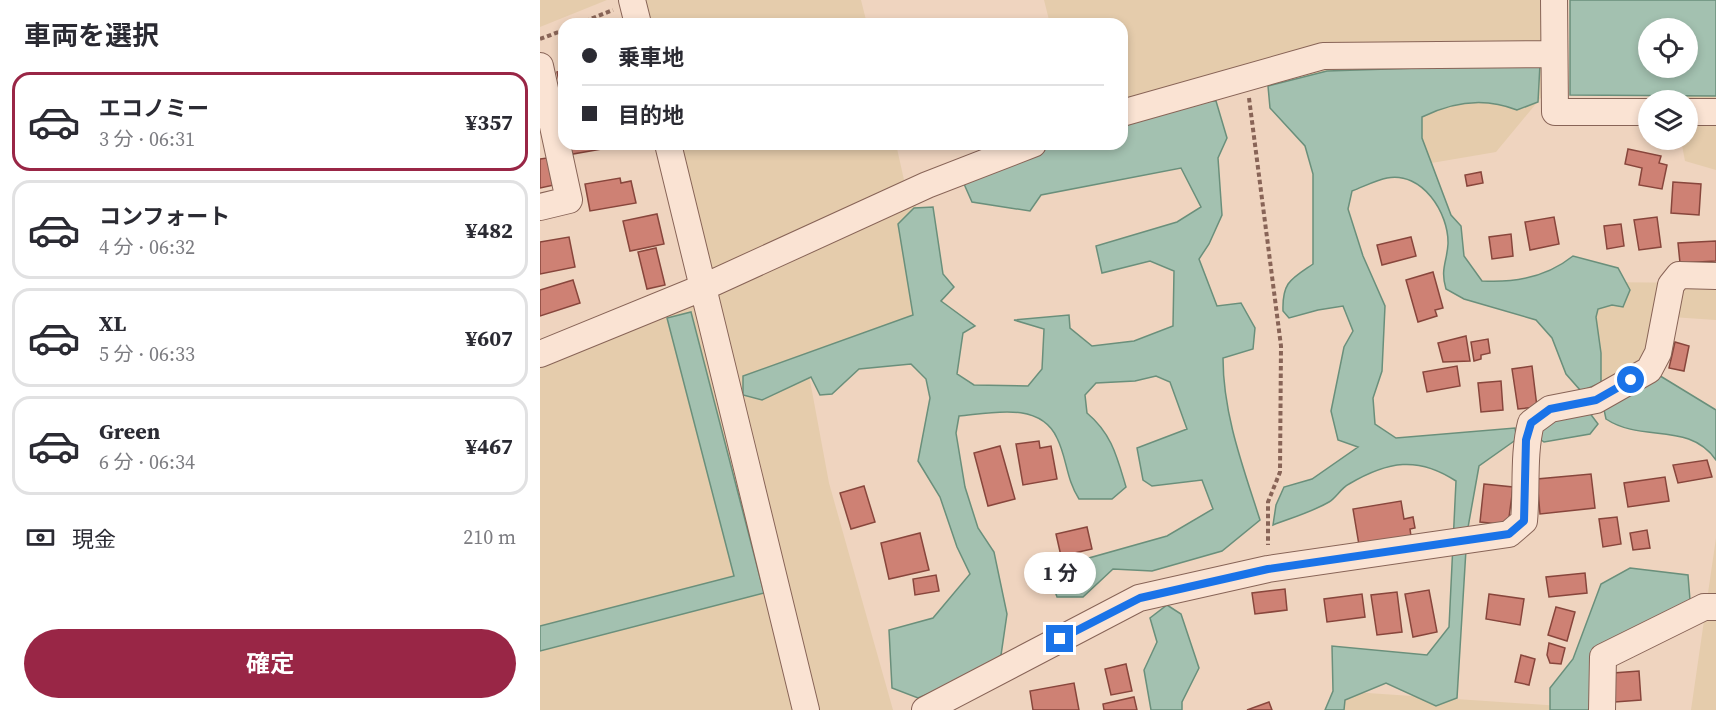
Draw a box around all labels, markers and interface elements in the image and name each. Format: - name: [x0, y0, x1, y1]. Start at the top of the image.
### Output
- text: 車両を選択: [24, 17, 159, 54]
- map controls: [1638, 18, 1698, 150]
- button: locate: [1638, 18, 1698, 78]
- text: 乗車地: [618, 42, 684, 72]
- button: layers: [1638, 90, 1698, 150]
- text: エコノミー: [99, 93, 209, 123]
- icon: car: [27, 95, 81, 149]
- text: 目的地: [618, 100, 684, 130]
- text: ¥357: [465, 107, 513, 137]
- text: 3 分 · 06:31: [99, 125, 195, 153]
- text: コンフォート: [99, 201, 230, 231]
- icon: car: [27, 203, 81, 257]
- text: ¥482: [465, 215, 513, 245]
- text: 4 分 · 06:32: [99, 233, 195, 261]
- text: XL: [99, 308, 126, 338]
- icon: car: [27, 311, 81, 365]
- text: ¥607: [465, 323, 513, 353]
- text: 5 分 · 06:33: [99, 340, 195, 368]
- route start: [1617, 366, 1644, 393]
- text: Green: [99, 416, 160, 446]
- icon: car: [27, 419, 81, 473]
- text: ¥467: [465, 431, 513, 461]
- text: 6 分 · 06:34: [99, 448, 195, 476]
- icon: cash: [24, 521, 57, 554]
- text: 210 m: [463, 523, 516, 551]
- text: 現金: [72, 524, 116, 554]
- callout: 1 分: [1024, 552, 1096, 594]
- text: 1 分: [1042, 559, 1078, 587]
- route end: [1046, 625, 1073, 652]
- button: 確定: [24, 629, 516, 698]

